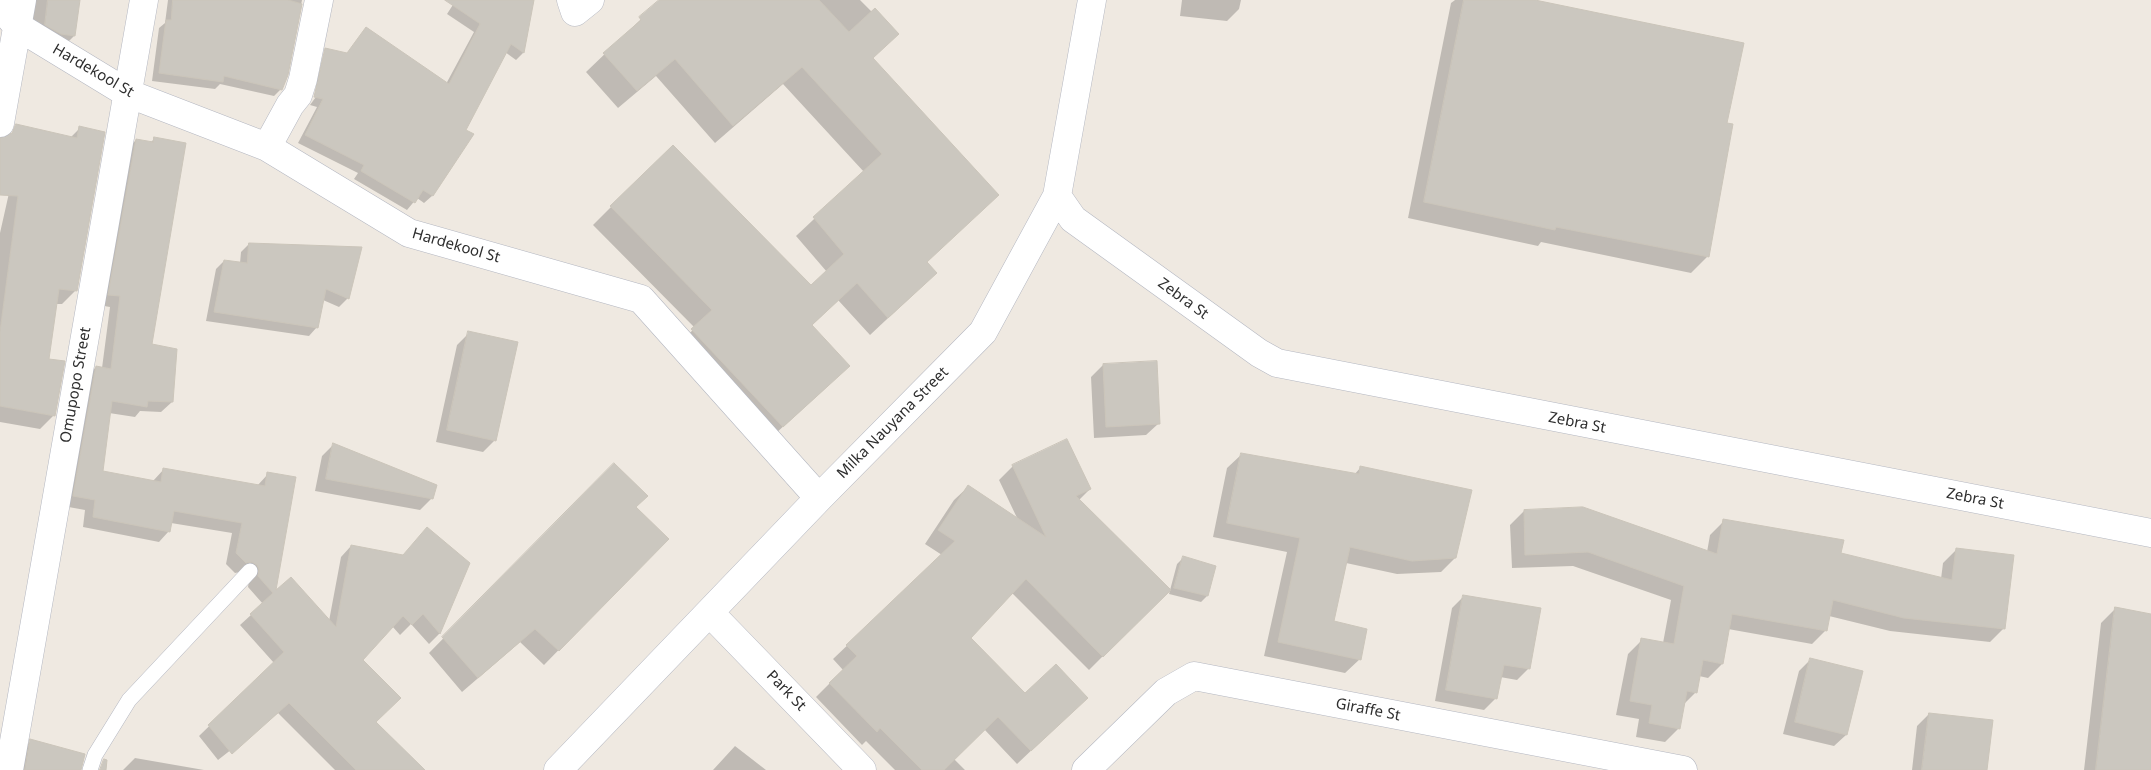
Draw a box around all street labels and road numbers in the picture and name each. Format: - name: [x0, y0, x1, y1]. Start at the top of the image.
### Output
- street label: Hardekool St: [49, 41, 137, 101]
- street label: Hardekool St: [410, 225, 502, 267]
- street label: Zebra St: [1154, 275, 1212, 323]
- street label: Omupopo Street: [57, 326, 95, 444]
- street label: Milka Nauyana Street: [834, 364, 952, 482]
- street label: Zebra St: [1547, 409, 1607, 437]
- street label: Zebra St: [1945, 485, 2005, 513]
- street label: Park St: [762, 667, 810, 715]
- street label: Giraffe St: [1334, 695, 1402, 725]

